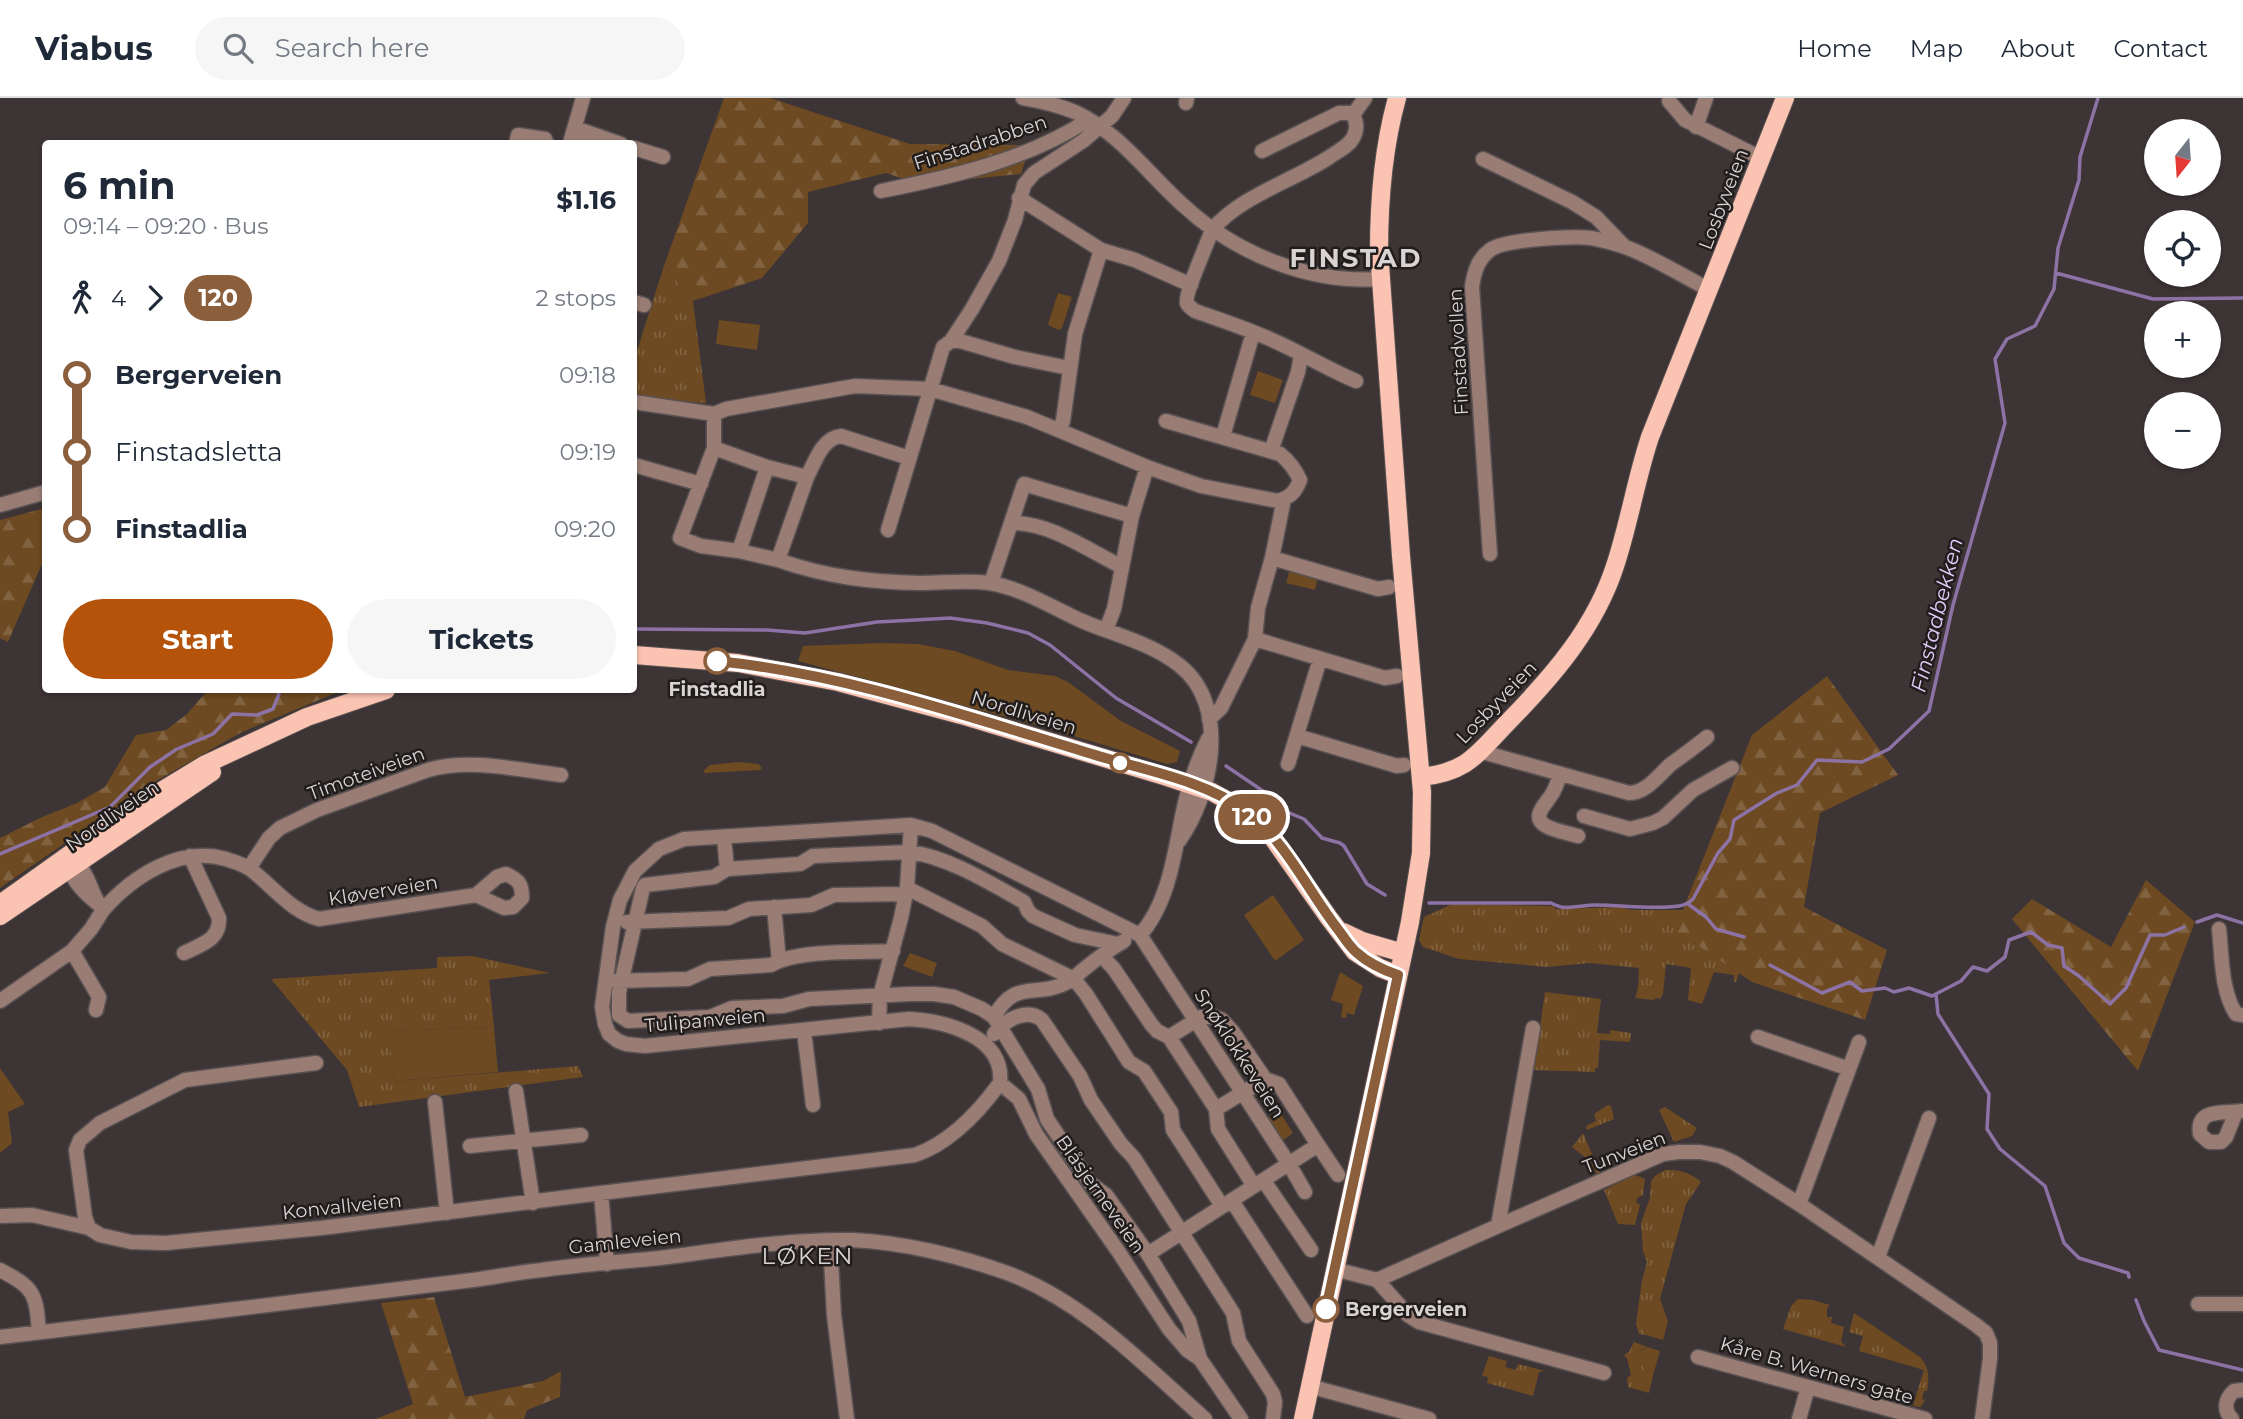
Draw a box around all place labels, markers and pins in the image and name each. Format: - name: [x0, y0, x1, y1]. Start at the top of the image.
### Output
- marker: Finstadlia: [704, 648, 730, 674]
- place label: Finstadlia: [668, 678, 766, 701]
- unlabelled marker: [1110, 753, 1130, 773]
- marker: Bergerveien: [1313, 1296, 1339, 1322]
- place label: Bergerveien: [1345, 1298, 1467, 1321]

